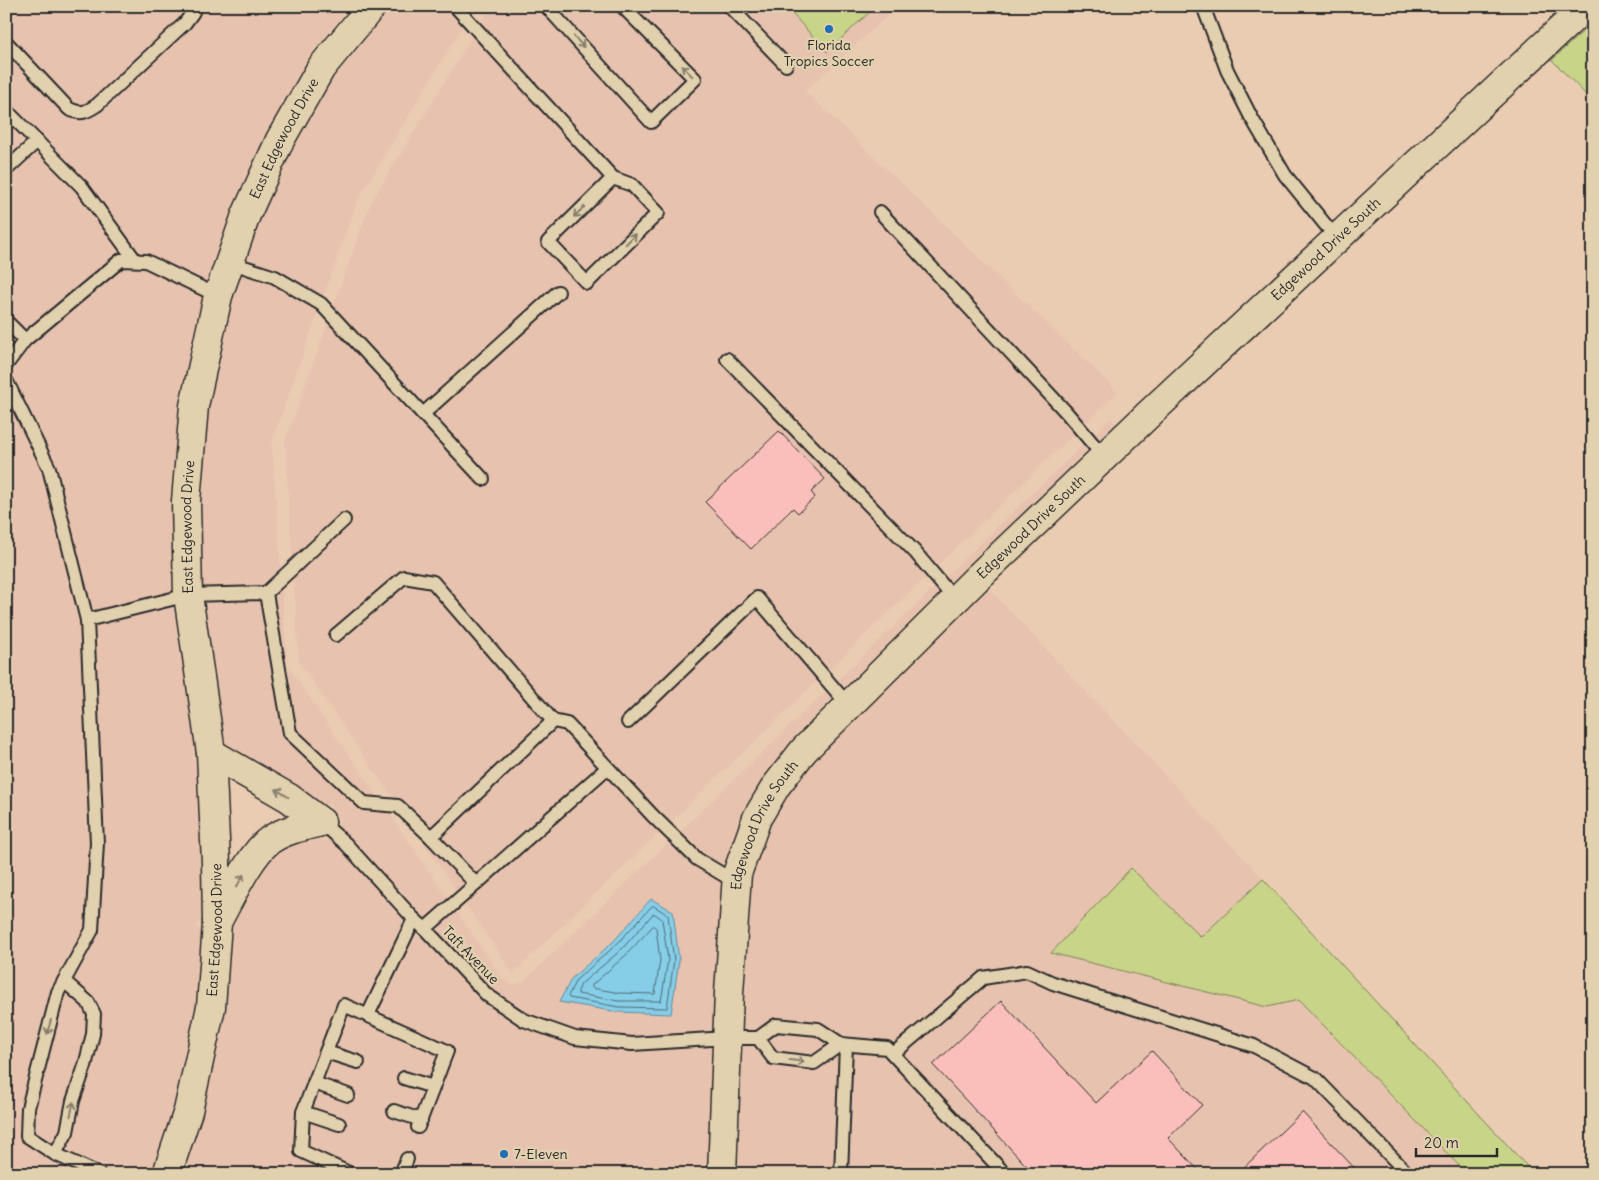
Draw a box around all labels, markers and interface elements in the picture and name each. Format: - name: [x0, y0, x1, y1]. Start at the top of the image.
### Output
- marker: Florida Tropics Soccer: [823, 23, 835, 35]
- one-way arrow: [573, 36, 584, 49]
- place label: Florida Tropics Soccer: [784, 36, 875, 70]
- one-way arrow: [681, 65, 693, 77]
- street label: East Edgewood Drive: [245, 75, 322, 202]
- street label: Edgewood Drive South: [1267, 194, 1384, 304]
- one-way arrow: [572, 206, 585, 218]
- one-way arrow: [625, 233, 638, 245]
- street label: East Edgewood Drive: [177, 460, 198, 594]
- street label: Edgewood Drive South: [973, 471, 1089, 583]
- street label: Edgewood Drive South: [727, 756, 802, 891]
- one-way arrow: [275, 788, 289, 798]
- street label: East Edgewood Drive: [203, 863, 226, 997]
- one-way arrow: [235, 873, 245, 888]
- street label: Taft Avenue: [439, 922, 503, 988]
- one-way arrow: [44, 1019, 53, 1035]
- one-way arrow: [789, 1056, 805, 1066]
- one-way arrow: [68, 1101, 77, 1117]
- scale bar: [1416, 1125, 1498, 1157]
- text: 20 m: [1424, 1133, 1459, 1152]
- place label: 7-Eleven: [514, 1145, 568, 1163]
- marker: 7-Eleven: [498, 1148, 510, 1160]

